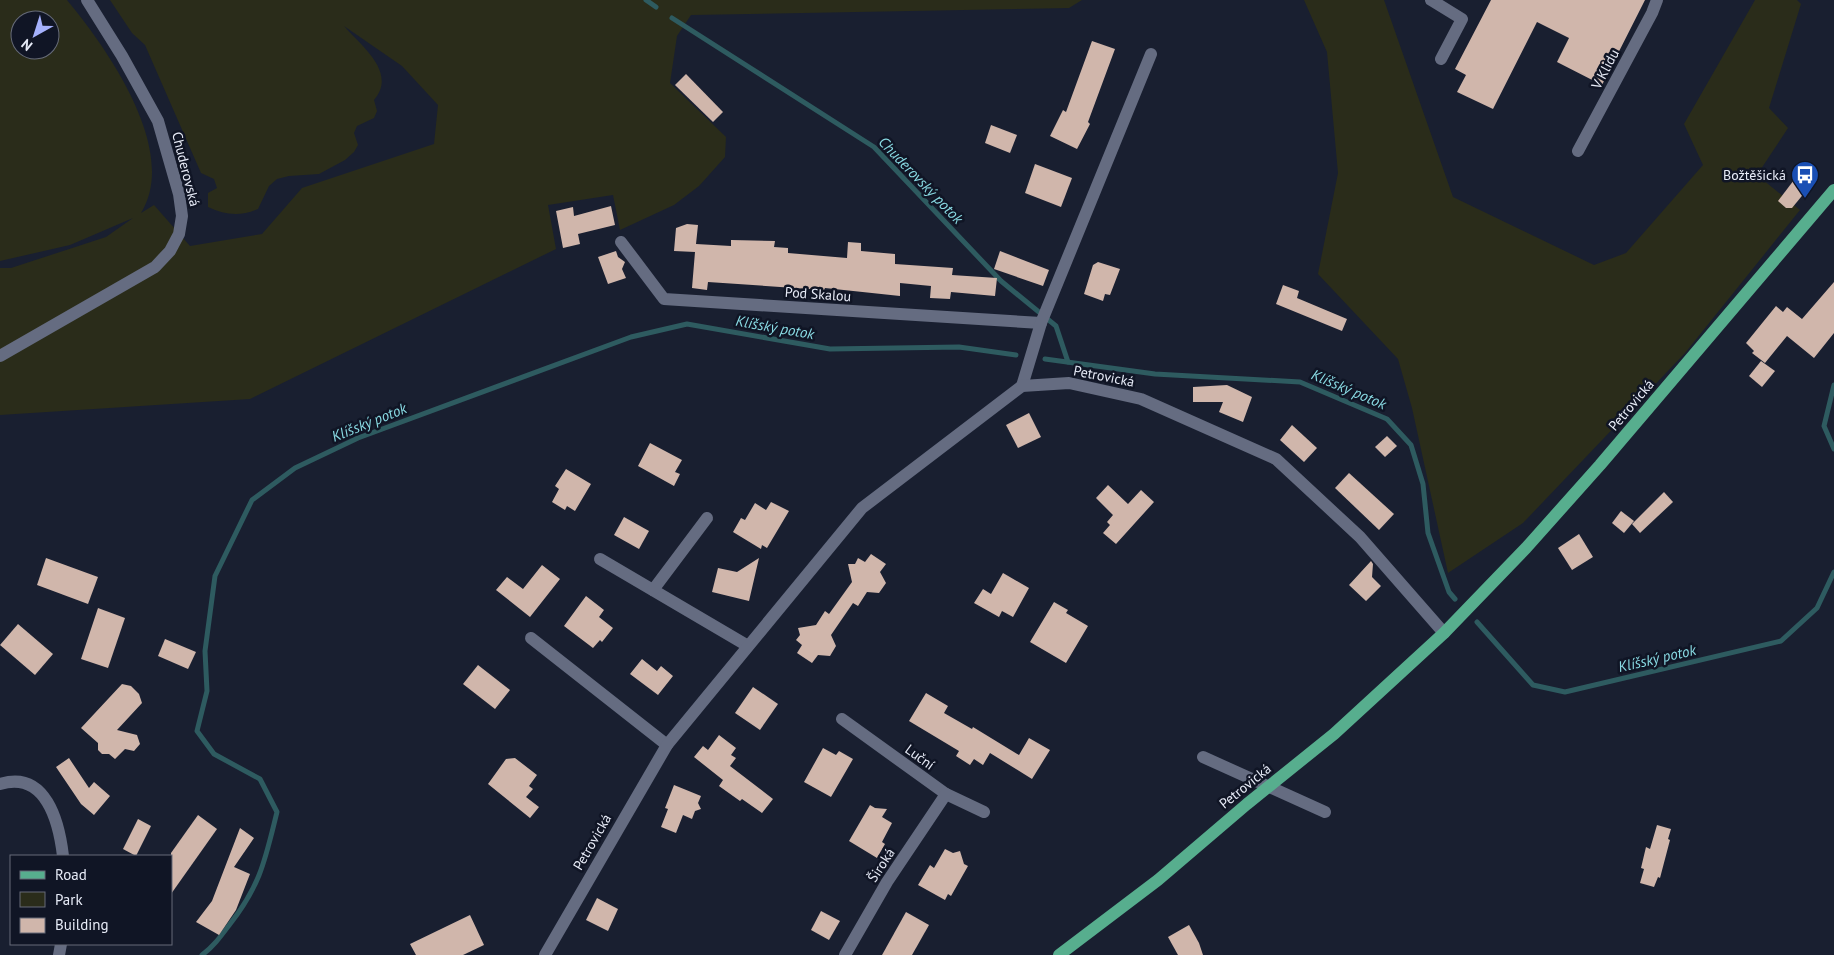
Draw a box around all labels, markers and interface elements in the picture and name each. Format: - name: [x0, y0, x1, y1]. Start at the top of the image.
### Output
- north arrow: [10, 10, 60, 60]
- text: N: [18, 35, 36, 55]
- street label: V Klidu: [1587, 46, 1623, 93]
- street label: Chuderovská: [168, 130, 204, 208]
- water label: Chuderovský potok: [875, 132, 968, 229]
- bus stop icon: Božtěšická: [1790, 160, 1820, 199]
- place label: Božtěšická: [1723, 166, 1786, 184]
- street label: Pod Skalou: [784, 283, 852, 305]
- water label: Klíšský potok: [734, 311, 817, 343]
- street label: Petrovická: [1072, 361, 1136, 391]
- water label: Klíšský potok: [1309, 365, 1390, 414]
- street label: Petrovická: [1604, 376, 1658, 434]
- water label: Klíšský potok: [329, 398, 411, 446]
- water label: Klíšský potok: [1616, 640, 1699, 676]
- street label: Luční: [902, 740, 939, 774]
- street label: Petrovická: [1215, 760, 1275, 812]
- street label: Petrovická: [569, 811, 615, 873]
- street label: Široká: [863, 844, 899, 885]
- legend: [10, 855, 172, 945]
- text: Road: [55, 865, 87, 884]
- text: Park: [55, 890, 83, 909]
- text: Building: [55, 915, 109, 934]

